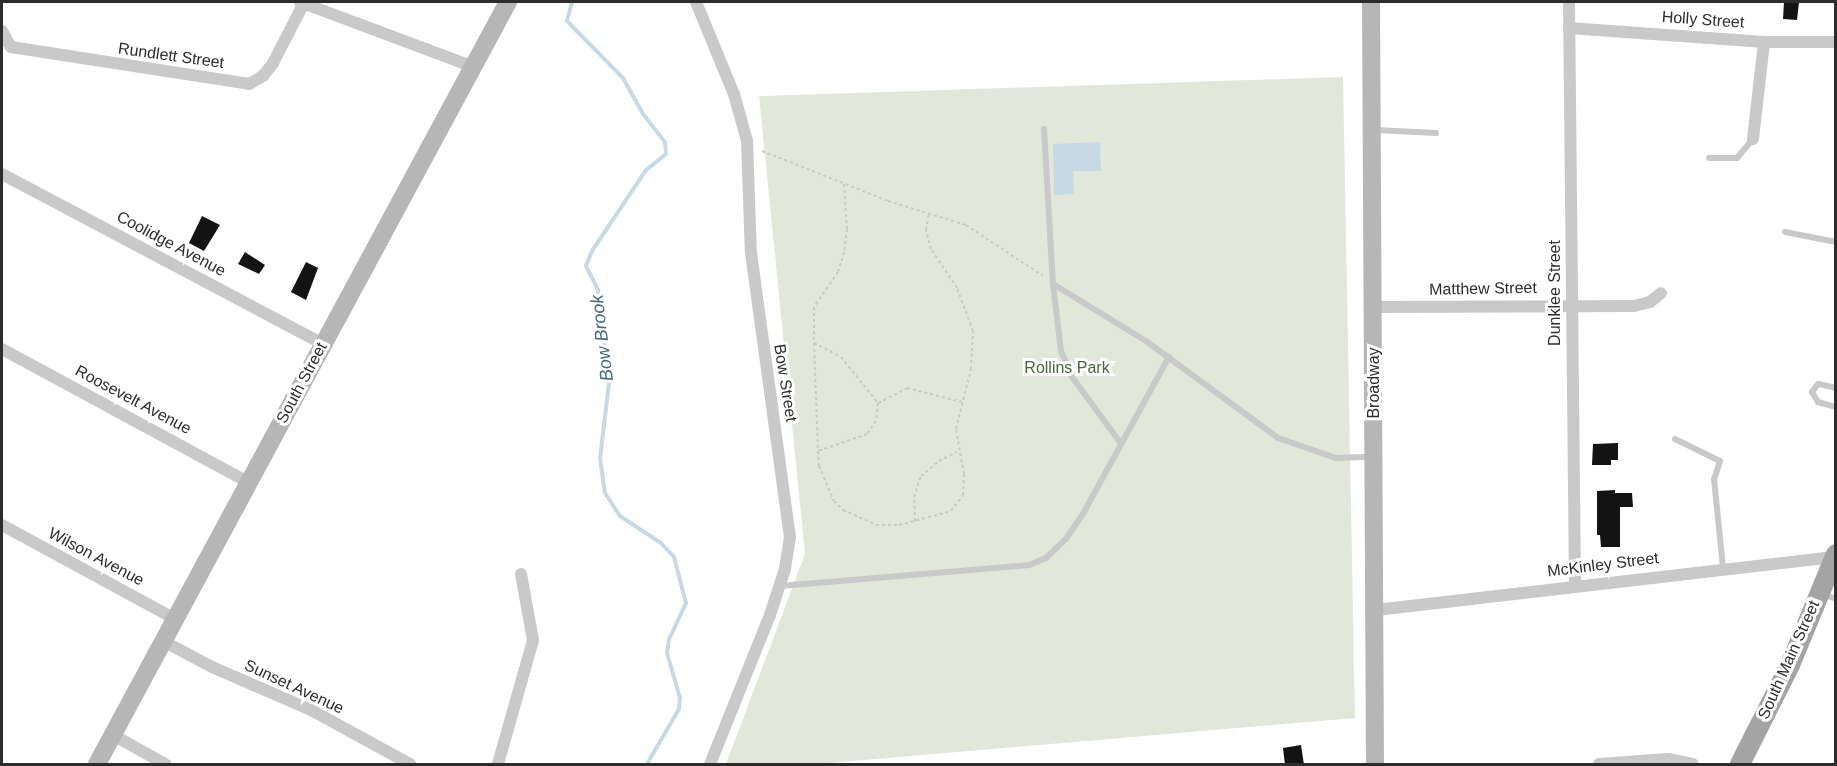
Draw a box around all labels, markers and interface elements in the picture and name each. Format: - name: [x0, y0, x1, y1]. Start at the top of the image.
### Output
- street label: Holly Street: [1661, 8, 1745, 32]
- street label: Rundlett Street: [117, 39, 225, 73]
- street label: Coolidge Avenue: [113, 207, 229, 281]
- street label: Dunklee Street: [1545, 240, 1565, 346]
- street label: Matthew Street: [1429, 278, 1537, 300]
- water label: Bow Brook: [586, 293, 618, 383]
- street label: South Street: [273, 339, 331, 427]
- street label: Bow Street: [769, 343, 801, 423]
- street label: Broadway: [1364, 347, 1384, 419]
- park label: Rollins Park: [1024, 358, 1110, 378]
- street label: Roosevelt Avenue: [71, 361, 195, 439]
- street label: Wilson Avenue: [45, 524, 147, 590]
- street label: McKinley Street: [1546, 549, 1660, 581]
- street label: South Main Street: [1754, 598, 1824, 722]
- street label: Sunset Avenue: [241, 655, 347, 719]

